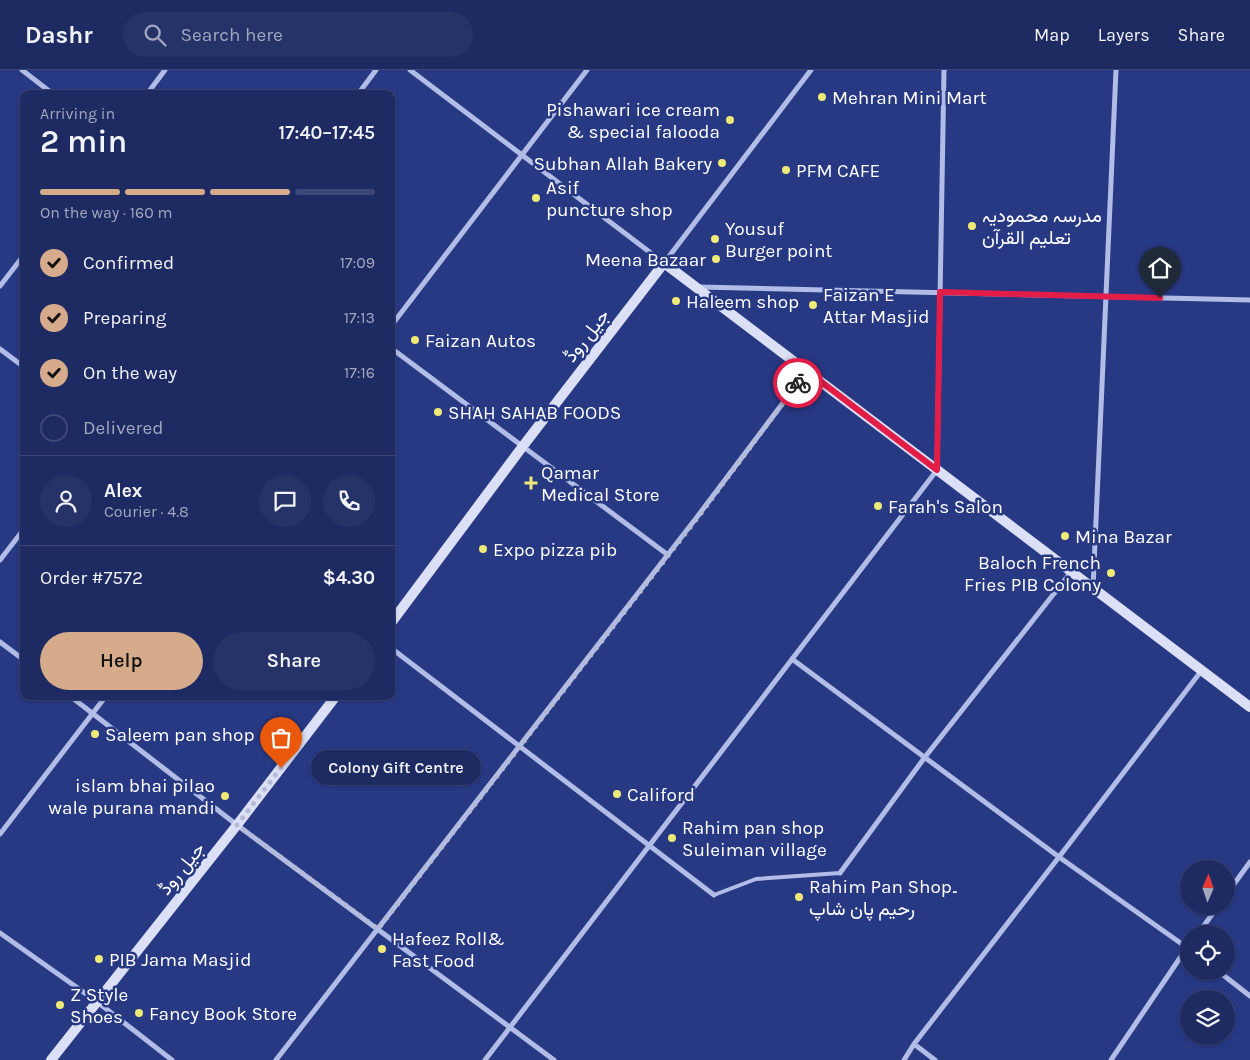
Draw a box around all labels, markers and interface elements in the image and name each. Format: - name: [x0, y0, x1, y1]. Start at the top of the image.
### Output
- search box: [123, 12, 473, 57]
- text: Dashr: [25, 21, 93, 49]
- icon: search: [141, 21, 169, 49]
- text: Search here: [181, 24, 283, 46]
- text: Map: [1034, 24, 1070, 46]
- text: Layers: [1098, 24, 1150, 46]
- text: Share: [1178, 24, 1225, 46]
- place label: Mehran Mini Mart: [832, 87, 987, 109]
- marker: Mehran Mini Mart: [816, 91, 828, 103]
- place label: Pishawari ice cream & special falooda: [546, 99, 720, 143]
- text: Arriving in: [40, 104, 115, 123]
- marker: Pishawari ice cream & special falooda: [724, 114, 736, 126]
- text: 17:40–17:45: [279, 122, 375, 144]
- text: 2 min: [40, 123, 127, 160]
- place label: Subhan Allah Bakery: [533, 153, 712, 175]
- marker: Subhan Allah Bakery: [716, 157, 728, 169]
- place label: PFM CAFE: [796, 160, 880, 182]
- marker: PFM CAFE: [780, 164, 792, 176]
- place label: Asif puncture shop: [546, 177, 673, 221]
- marker: Asif puncture shop: [530, 192, 542, 204]
- text: On the way · 160 m: [40, 203, 173, 222]
- place label: مدرسہ محمودیہ تعلیم القرآن: [982, 205, 1102, 250]
- place label: Yousuf Burger point: [725, 218, 833, 262]
- marker: مدرسہ محمودیہ تعلیم القرآن: [966, 220, 978, 232]
- marker: Yousuf Burger point: [709, 233, 721, 245]
- pin: [1139, 247, 1181, 298]
- icon: check: [40, 249, 68, 277]
- place label: Meena Bazaar: [585, 249, 706, 271]
- text: Confirmed: [83, 252, 174, 274]
- text: 17:09: [340, 253, 375, 272]
- marker: Meena Bazaar: [710, 253, 722, 265]
- icon: home: [1146, 254, 1174, 282]
- place label: Faizan E Attar Masjid: [823, 284, 929, 328]
- place label: Haleem shop: [686, 291, 799, 313]
- marker: Haleem shop: [670, 295, 682, 307]
- marker: Faizan E Attar Masjid: [807, 299, 819, 311]
- icon: check: [40, 304, 68, 332]
- street label: جیل روڈ: [559, 305, 614, 367]
- text: Preparing: [83, 307, 166, 329]
- text: 17:13: [344, 308, 375, 327]
- place label: Faizan Autos: [425, 330, 536, 352]
- marker: Faizan Autos: [409, 334, 421, 346]
- courier: [773, 358, 823, 408]
- icon: check: [40, 359, 68, 387]
- text: On the way: [83, 362, 177, 384]
- text: 17:16: [344, 363, 375, 382]
- icon: bike: [784, 369, 812, 397]
- place label: SHAH SAHAB FOODS: [448, 402, 621, 424]
- marker: SHAH SAHAB FOODS: [432, 406, 444, 418]
- text: Delivered: [83, 417, 163, 439]
- place label: Qamar Medical Store: [541, 462, 660, 506]
- button: person: [40, 475, 92, 527]
- button: chat: [259, 475, 311, 527]
- button: phone: [323, 475, 375, 527]
- marker: Qamar Medical Store: [525, 477, 537, 489]
- text: Alex: [104, 480, 142, 502]
- place label: Farah's Salon: [888, 496, 1003, 518]
- marker: Farah's Salon: [872, 500, 884, 512]
- text: Courier · 4.8: [104, 502, 189, 521]
- place label: Mina Bazar: [1075, 526, 1172, 548]
- marker: Mina Bazar: [1059, 530, 1071, 542]
- place label: Expo pizza pib: [493, 539, 617, 561]
- marker: Expo pizza pib: [477, 543, 489, 555]
- place label: Baloch French Fries PIB Colony: [964, 552, 1101, 596]
- text: Order #7572: [40, 567, 143, 589]
- text: $4.30: [323, 567, 375, 589]
- marker: Baloch French Fries PIB Colony: [1105, 567, 1117, 579]
- button: Help: [40, 632, 203, 690]
- button: Share: [213, 632, 375, 690]
- pin: [260, 717, 302, 768]
- place label: Saleem pan shop: [105, 724, 255, 746]
- icon: bag: [267, 724, 295, 752]
- marker: Saleem pan shop: [89, 728, 101, 740]
- callout: Colony Gift Centre: [311, 750, 481, 786]
- text: Colony Gift Centre: [328, 758, 464, 777]
- place label: islam bhai pilao wale purana mandi: [48, 775, 215, 819]
- place label: Califord: [627, 784, 695, 806]
- marker: Califord: [611, 788, 623, 800]
- marker: islam bhai pilao wale purana mandi: [219, 790, 231, 802]
- place label: Rahim pan shop Suleiman village: [682, 817, 827, 861]
- marker: Rahim pan shop Suleiman village: [666, 832, 678, 844]
- street label: جیل روڈ: [154, 838, 210, 899]
- north arrow: [1180, 860, 1235, 915]
- map controls: [1180, 860, 1235, 1045]
- place label: Rahim Pan Shop۔ رحیم پان شاپ: [809, 876, 958, 922]
- marker: Rahim Pan Shop۔ رحیم پان شاپ: [793, 891, 805, 903]
- button: locate: [1180, 925, 1235, 980]
- place label: Hafeez Roll& Fast Food: [392, 928, 505, 972]
- marker: Hafeez Roll& Fast Food: [376, 943, 388, 955]
- place label: PIB Jama Masjid: [109, 949, 251, 971]
- marker: PIB Jama Masjid: [93, 953, 105, 965]
- place label: Z Style Shoes: [70, 984, 128, 1028]
- button: layers: [1180, 990, 1235, 1045]
- marker: Z Style Shoes: [54, 999, 66, 1011]
- place label: Fancy Book Store: [149, 1003, 297, 1025]
- marker: Fancy Book Store: [133, 1007, 145, 1019]

